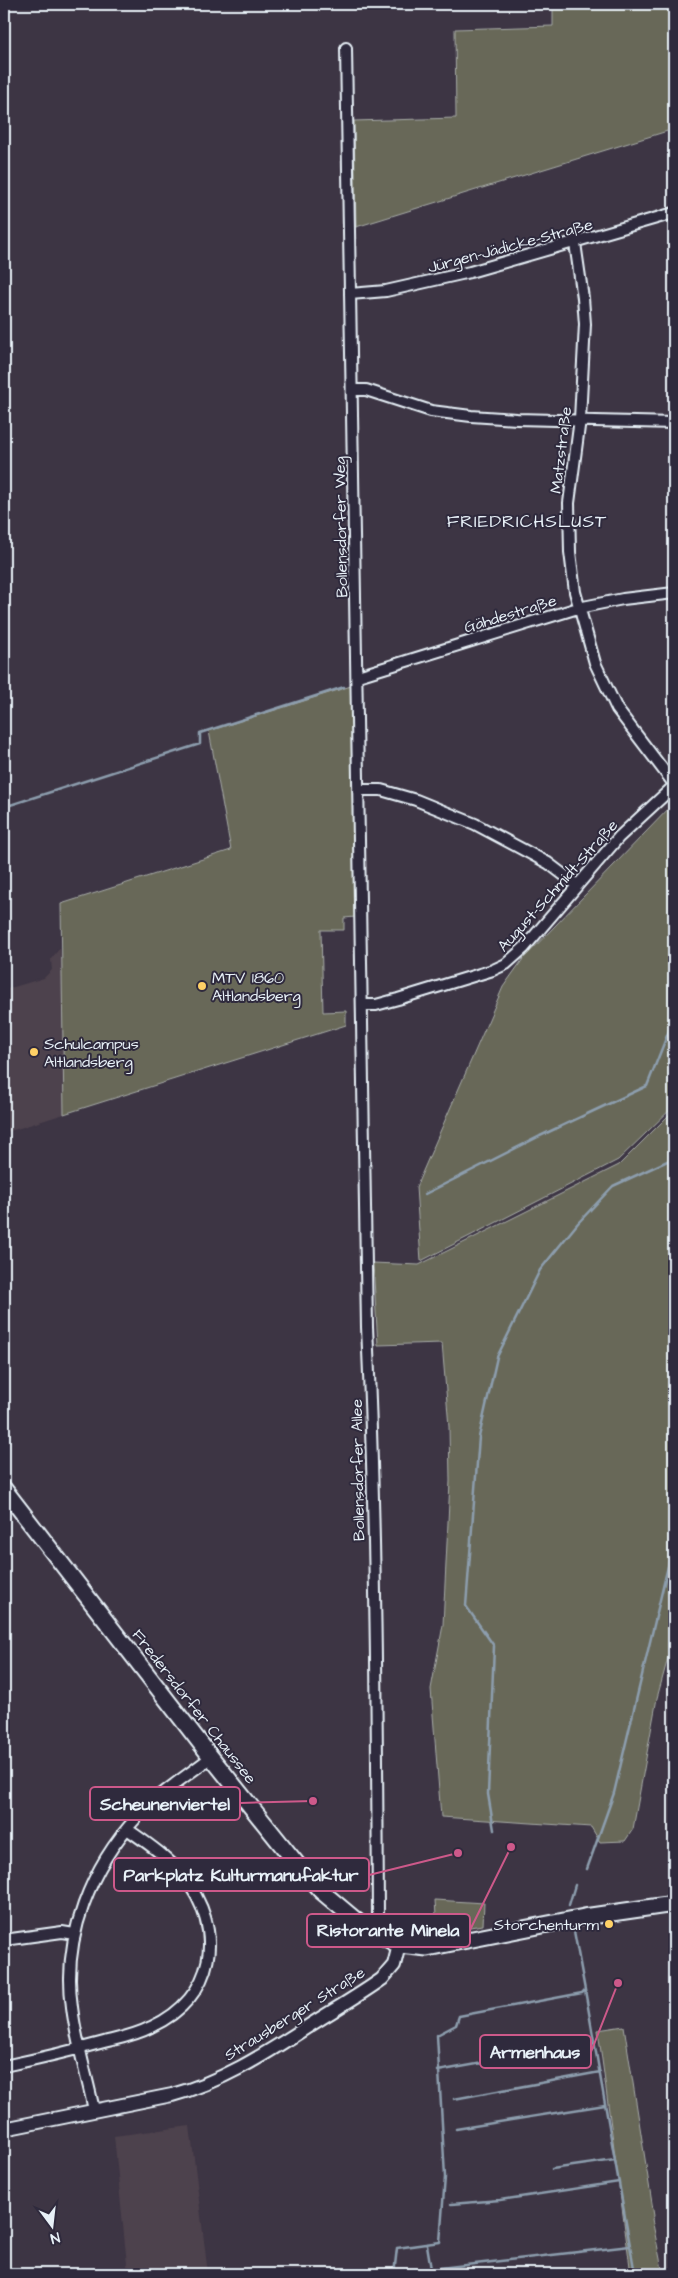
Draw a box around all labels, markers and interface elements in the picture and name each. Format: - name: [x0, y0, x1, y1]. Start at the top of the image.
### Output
- street label: Jürgen-Jädicke-Straße: [425, 213, 596, 280]
- street label: Matzstraße: [545, 405, 577, 495]
- street label: Bollensdorfer Weg: [329, 456, 354, 598]
- district label: FRIEDRICHSLUST: [447, 509, 607, 534]
- street label: Gähdestraße: [461, 589, 560, 638]
- street label: August-Schmidt-Straße: [492, 815, 624, 957]
- place label: MTV 1860 Altlandsberg: [212, 967, 301, 1008]
- marker: MTV 1860 Altlandsberg: [196, 980, 208, 992]
- place label: Schulcampus Altlandsberg: [44, 1033, 139, 1074]
- marker: Schulcampus Altlandsberg: [28, 1046, 40, 1058]
- street label: Bollensdorfer Allee: [346, 1398, 370, 1541]
- street label: Fredersdorfer Chaussee: [127, 1625, 262, 1789]
- callout: Scheunenviertel: [90, 1787, 240, 1820]
- text: Scheunenviertel: [99, 1792, 230, 1817]
- callout: Parkplatz Kulturmanufaktur: [114, 1858, 369, 1891]
- text: Parkplatz Kulturmanufaktur: [124, 1863, 358, 1888]
- callout: Ristorante Minela: [307, 1914, 470, 1947]
- place label: Storchenturm: [494, 1914, 600, 1936]
- text: Ristorante Minela: [317, 1918, 460, 1943]
- marker: Storchenturm: [603, 1918, 615, 1930]
- street label: Strausberger Straße: [220, 1961, 370, 2067]
- callout: Armenhaus: [480, 2035, 591, 2068]
- text: Armenhaus: [490, 2040, 580, 2065]
- north arrow: [28, 2200, 78, 2250]
- text: N: [48, 2227, 62, 2248]

